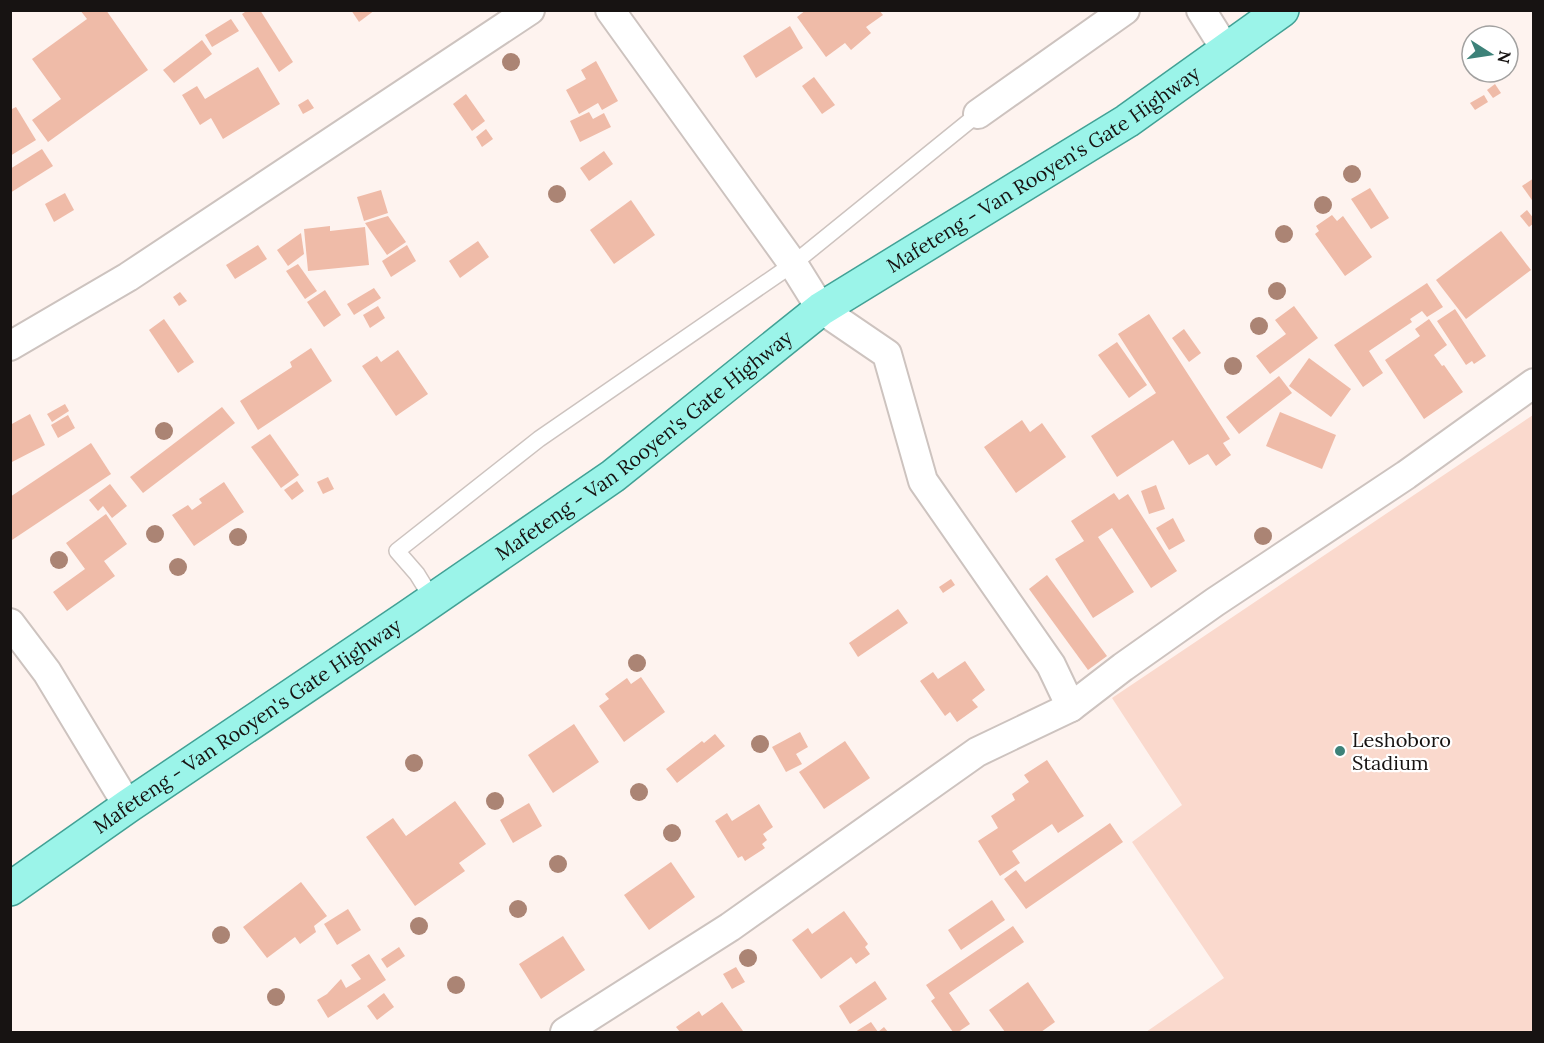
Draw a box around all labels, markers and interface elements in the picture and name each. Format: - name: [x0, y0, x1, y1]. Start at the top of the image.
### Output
- north arrow: [1460, 24, 1520, 84]
- text: N: [1494, 49, 1516, 65]
- street label: Mafeteng - Van Rooyen's Gate Highway: [882, 60, 1205, 278]
- street label: Mafeteng - Van Rooyen's Gate Highway: [490, 324, 797, 565]
- street label: Mafeteng - Van Rooyen's Gate Highway: [88, 612, 406, 839]
- place label: Leshoboro Stadium: [1352, 727, 1451, 775]
- marker: Leshoboro Stadium: [1333, 744, 1347, 758]

